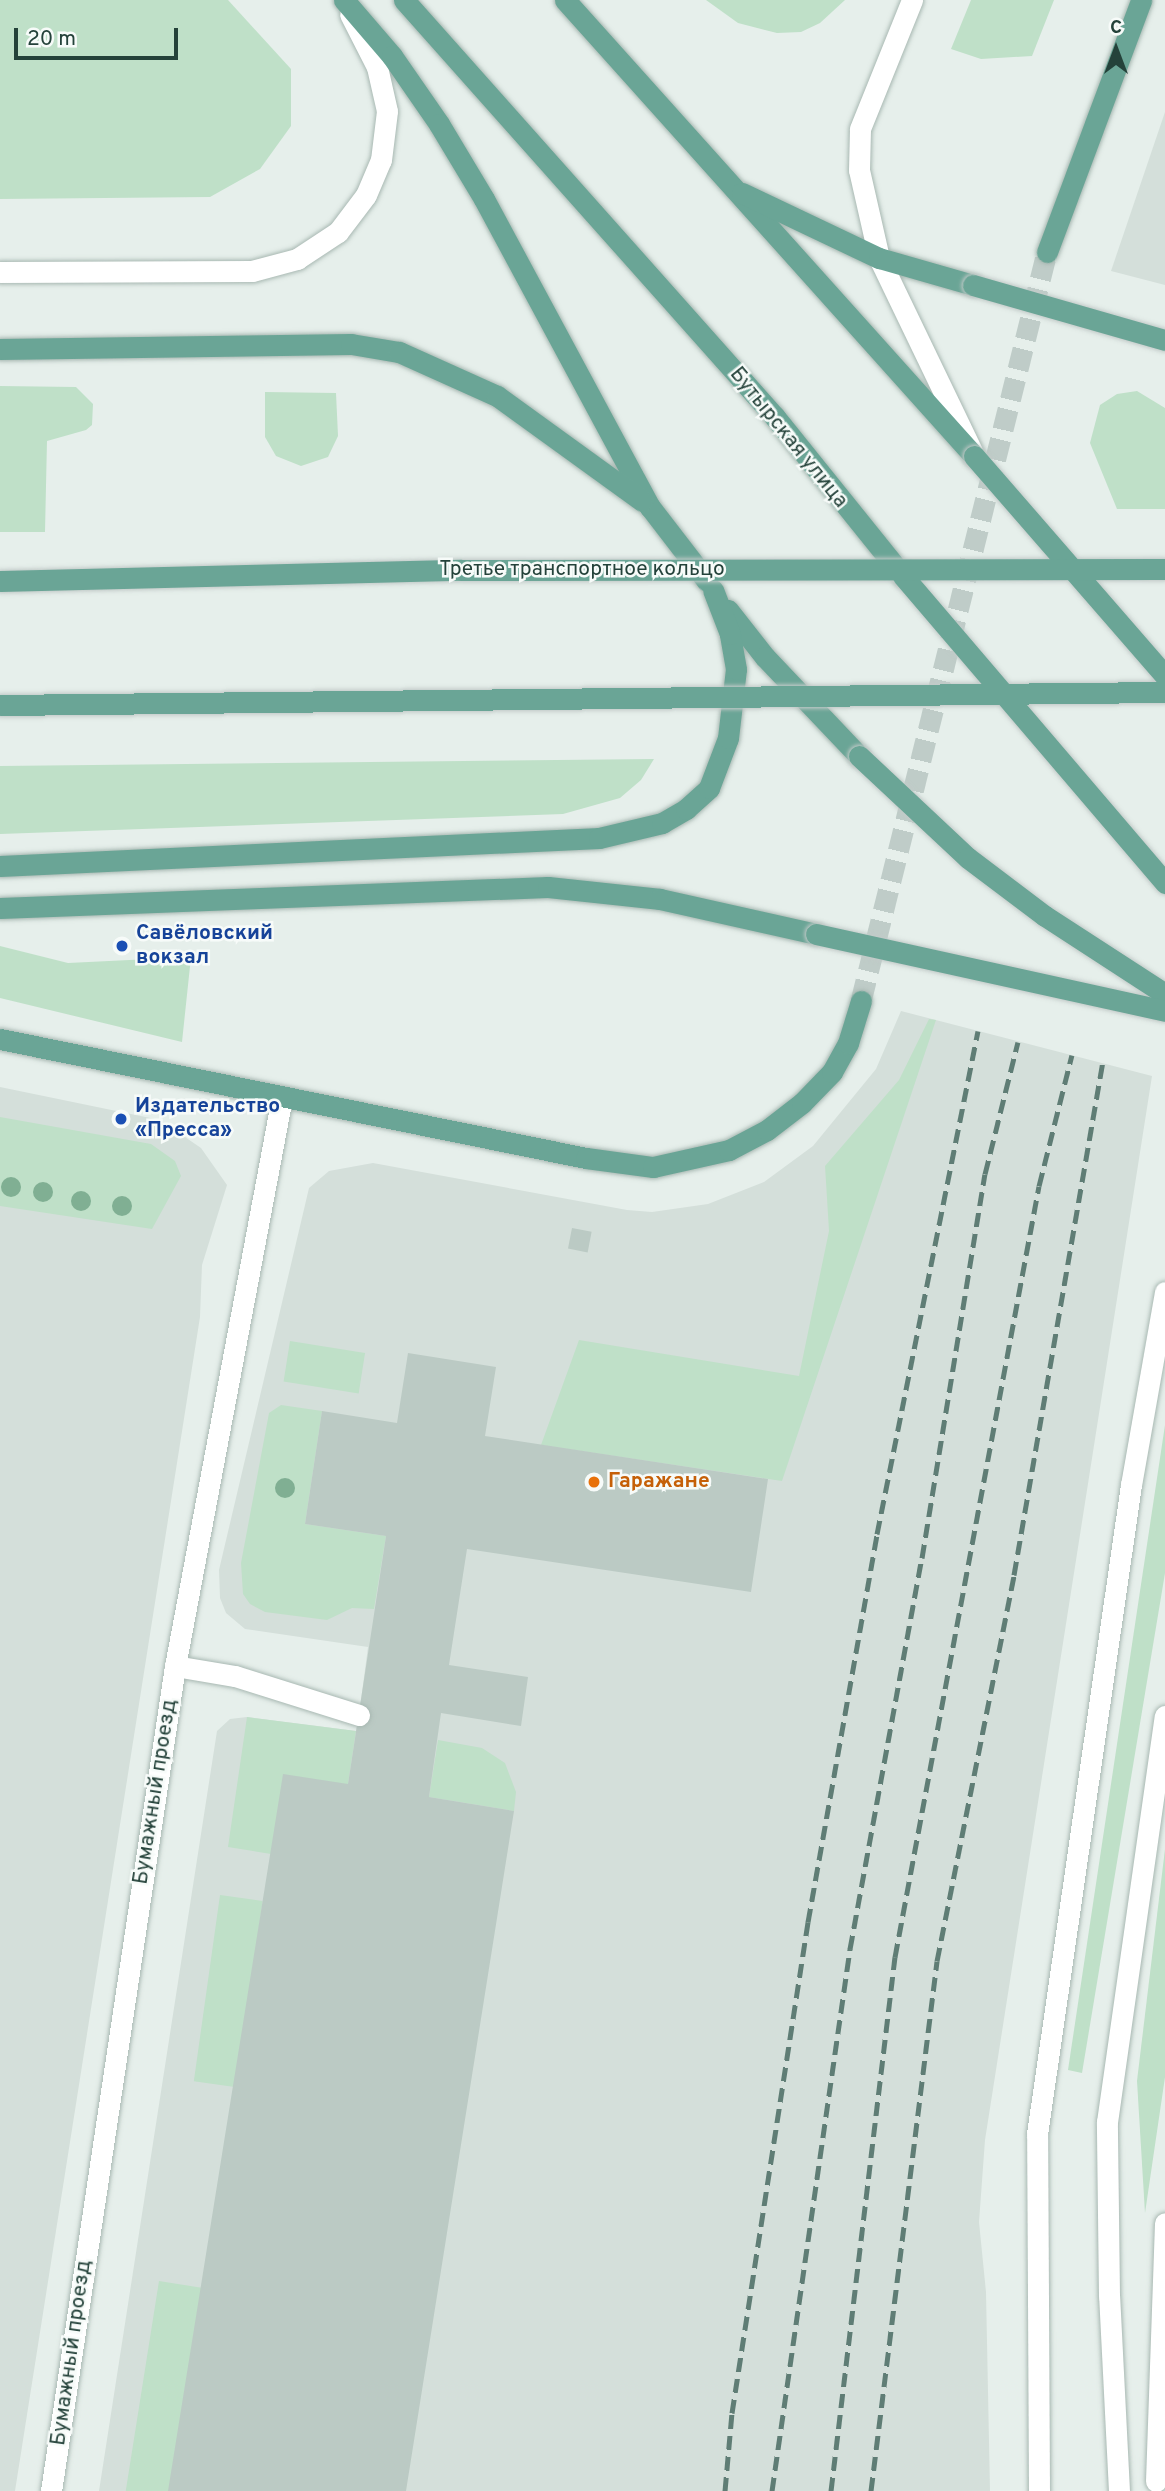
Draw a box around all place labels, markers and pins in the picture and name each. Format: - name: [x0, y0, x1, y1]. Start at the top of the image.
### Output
- place label: Савёловский вокзал: [136, 921, 273, 971]
- marker: Савёловский вокзал: [114, 938, 130, 954]
- place label: Издательство «Пресса»: [135, 1094, 280, 1144]
- marker: Издательство «Пресса»: [113, 1111, 129, 1127]
- place label: Гаражане: [608, 1469, 710, 1495]
- marker: Гаражане: [586, 1474, 602, 1490]

